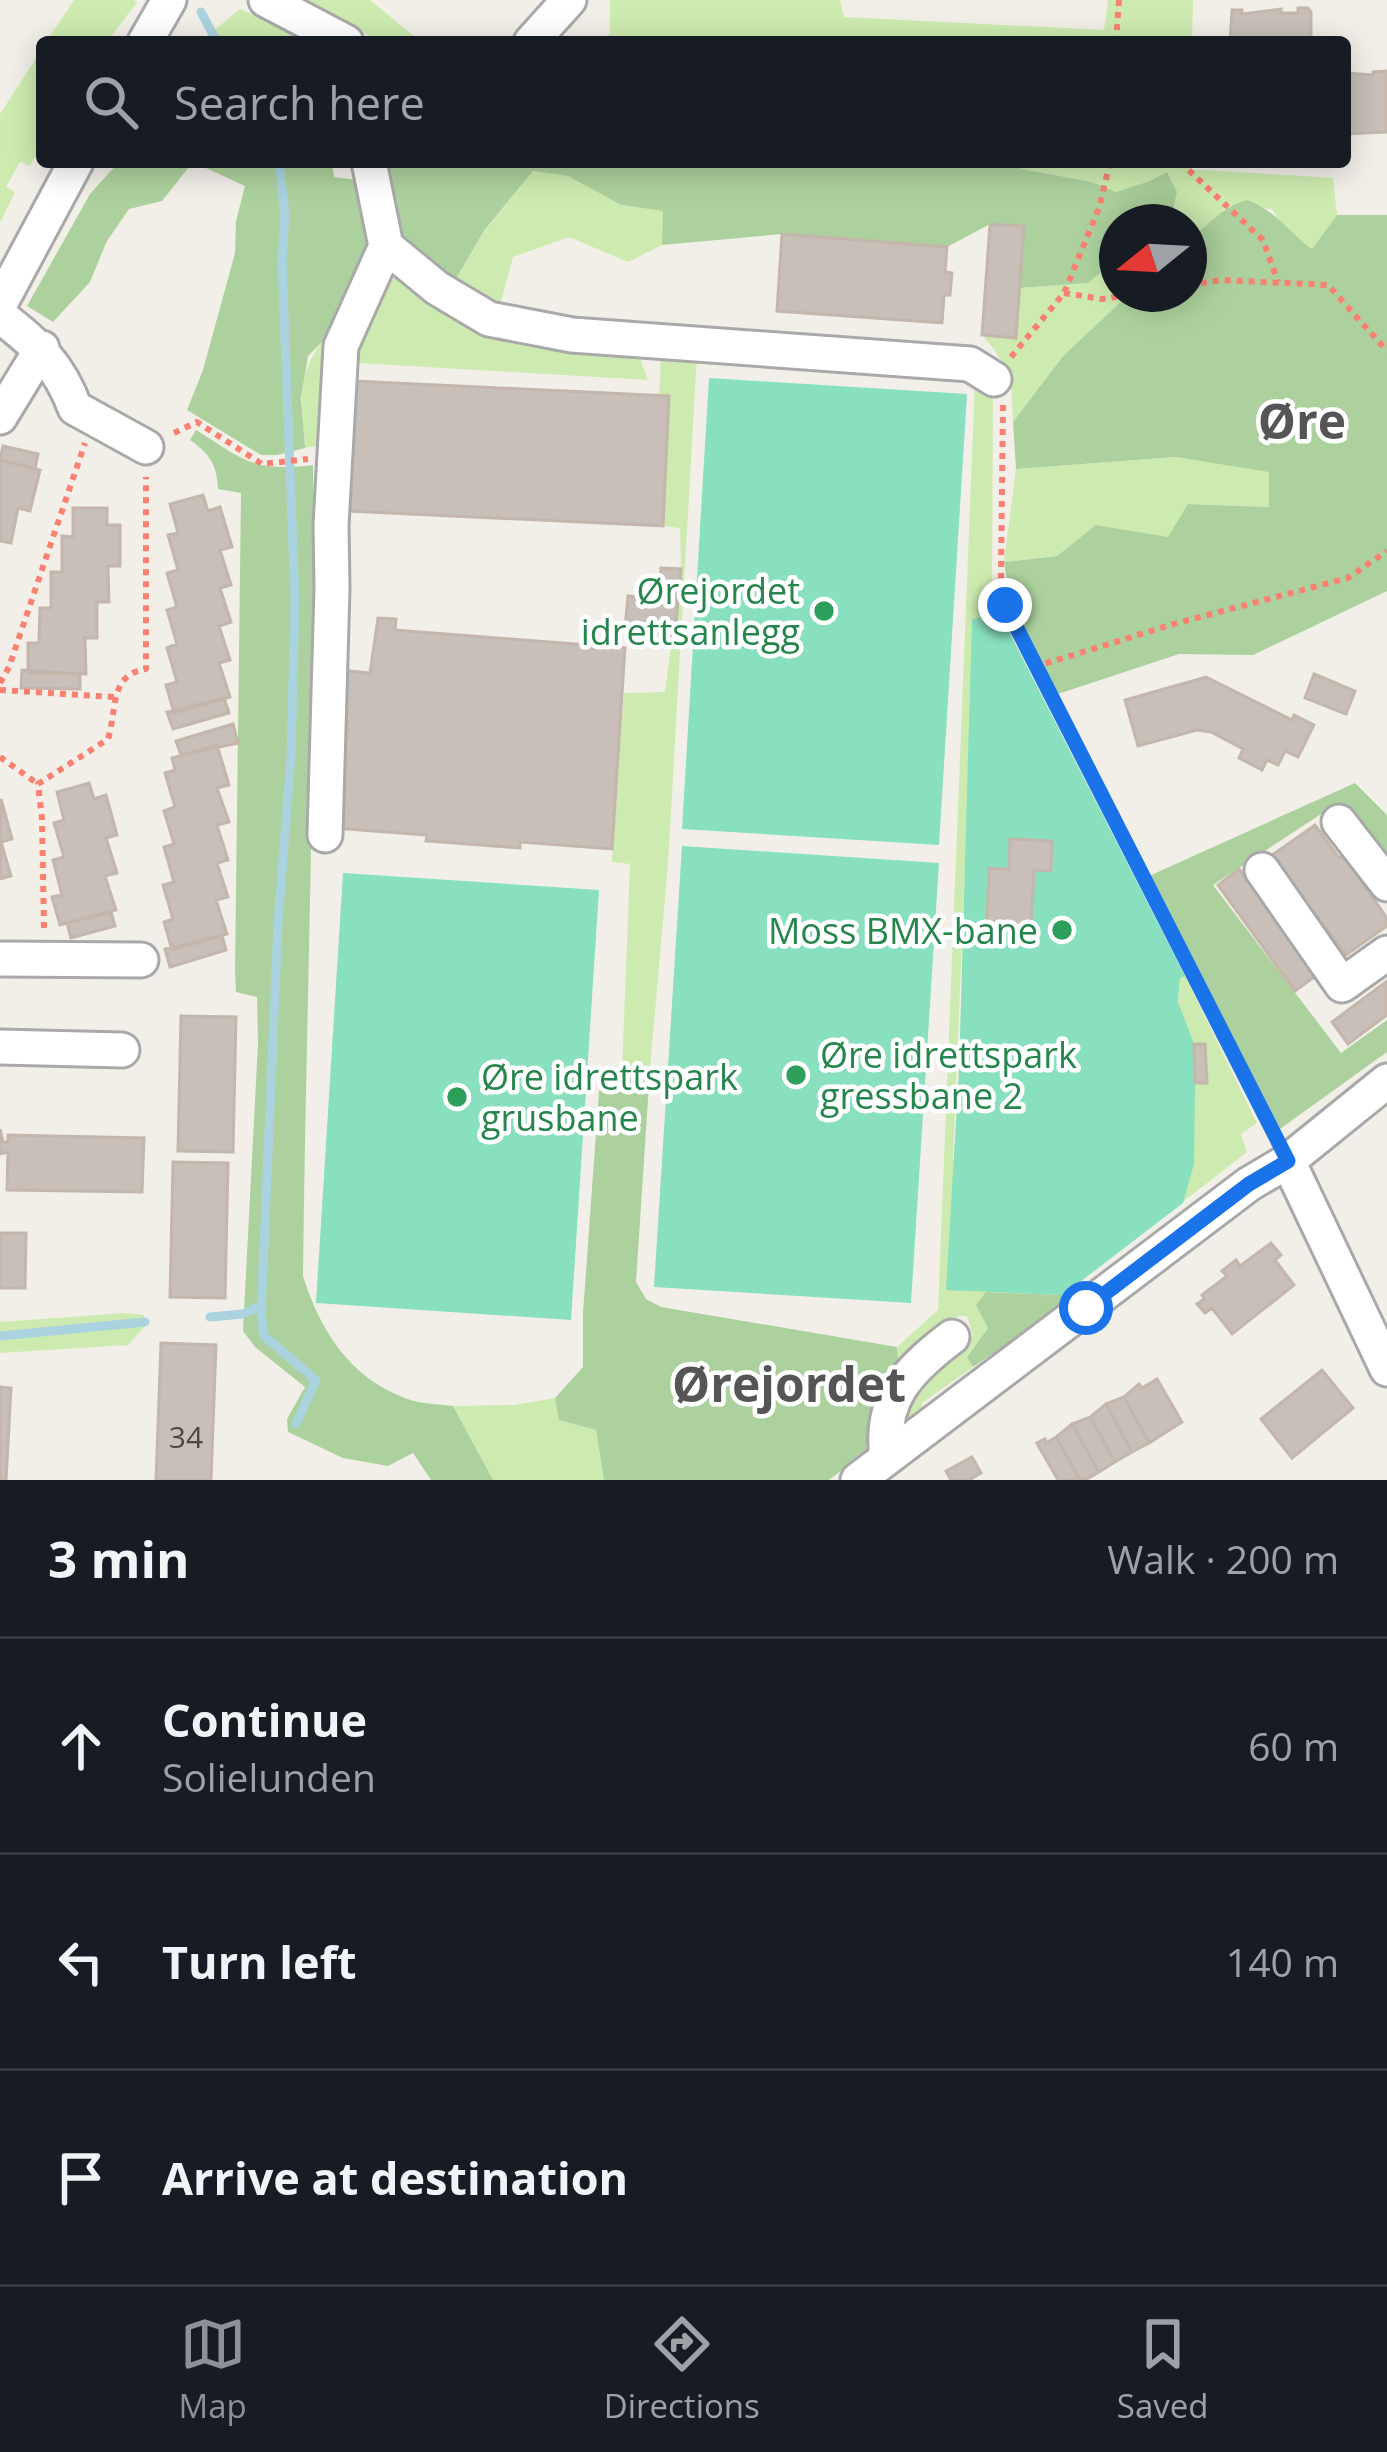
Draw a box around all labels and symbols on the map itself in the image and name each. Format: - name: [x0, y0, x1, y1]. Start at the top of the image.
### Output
- north arrow: [1099, 204, 1207, 312]
- district label: Øre: [1258, 388, 1346, 453]
- place label: Ørejordet idrettsanlegg: [581, 566, 800, 656]
- route end: [978, 578, 1032, 632]
- marker: Ørejordet idrettsanlegg: [811, 598, 837, 624]
- place label: Moss BMX-bane: [768, 906, 1038, 955]
- marker: Moss BMX-bane: [1049, 917, 1075, 943]
- place label: Øre idrettspark gressbane 2: [820, 1030, 1077, 1120]
- place label: Øre idrettspark grusbane: [481, 1052, 738, 1142]
- marker: Øre idrettspark gressbane 2: [783, 1062, 809, 1088]
- marker: Øre idrettspark grusbane: [444, 1084, 470, 1110]
- route start: [1059, 1281, 1113, 1335]
- district label: Ørejordet: [672, 1351, 906, 1416]
- house number: 34: [169, 1416, 203, 1457]

